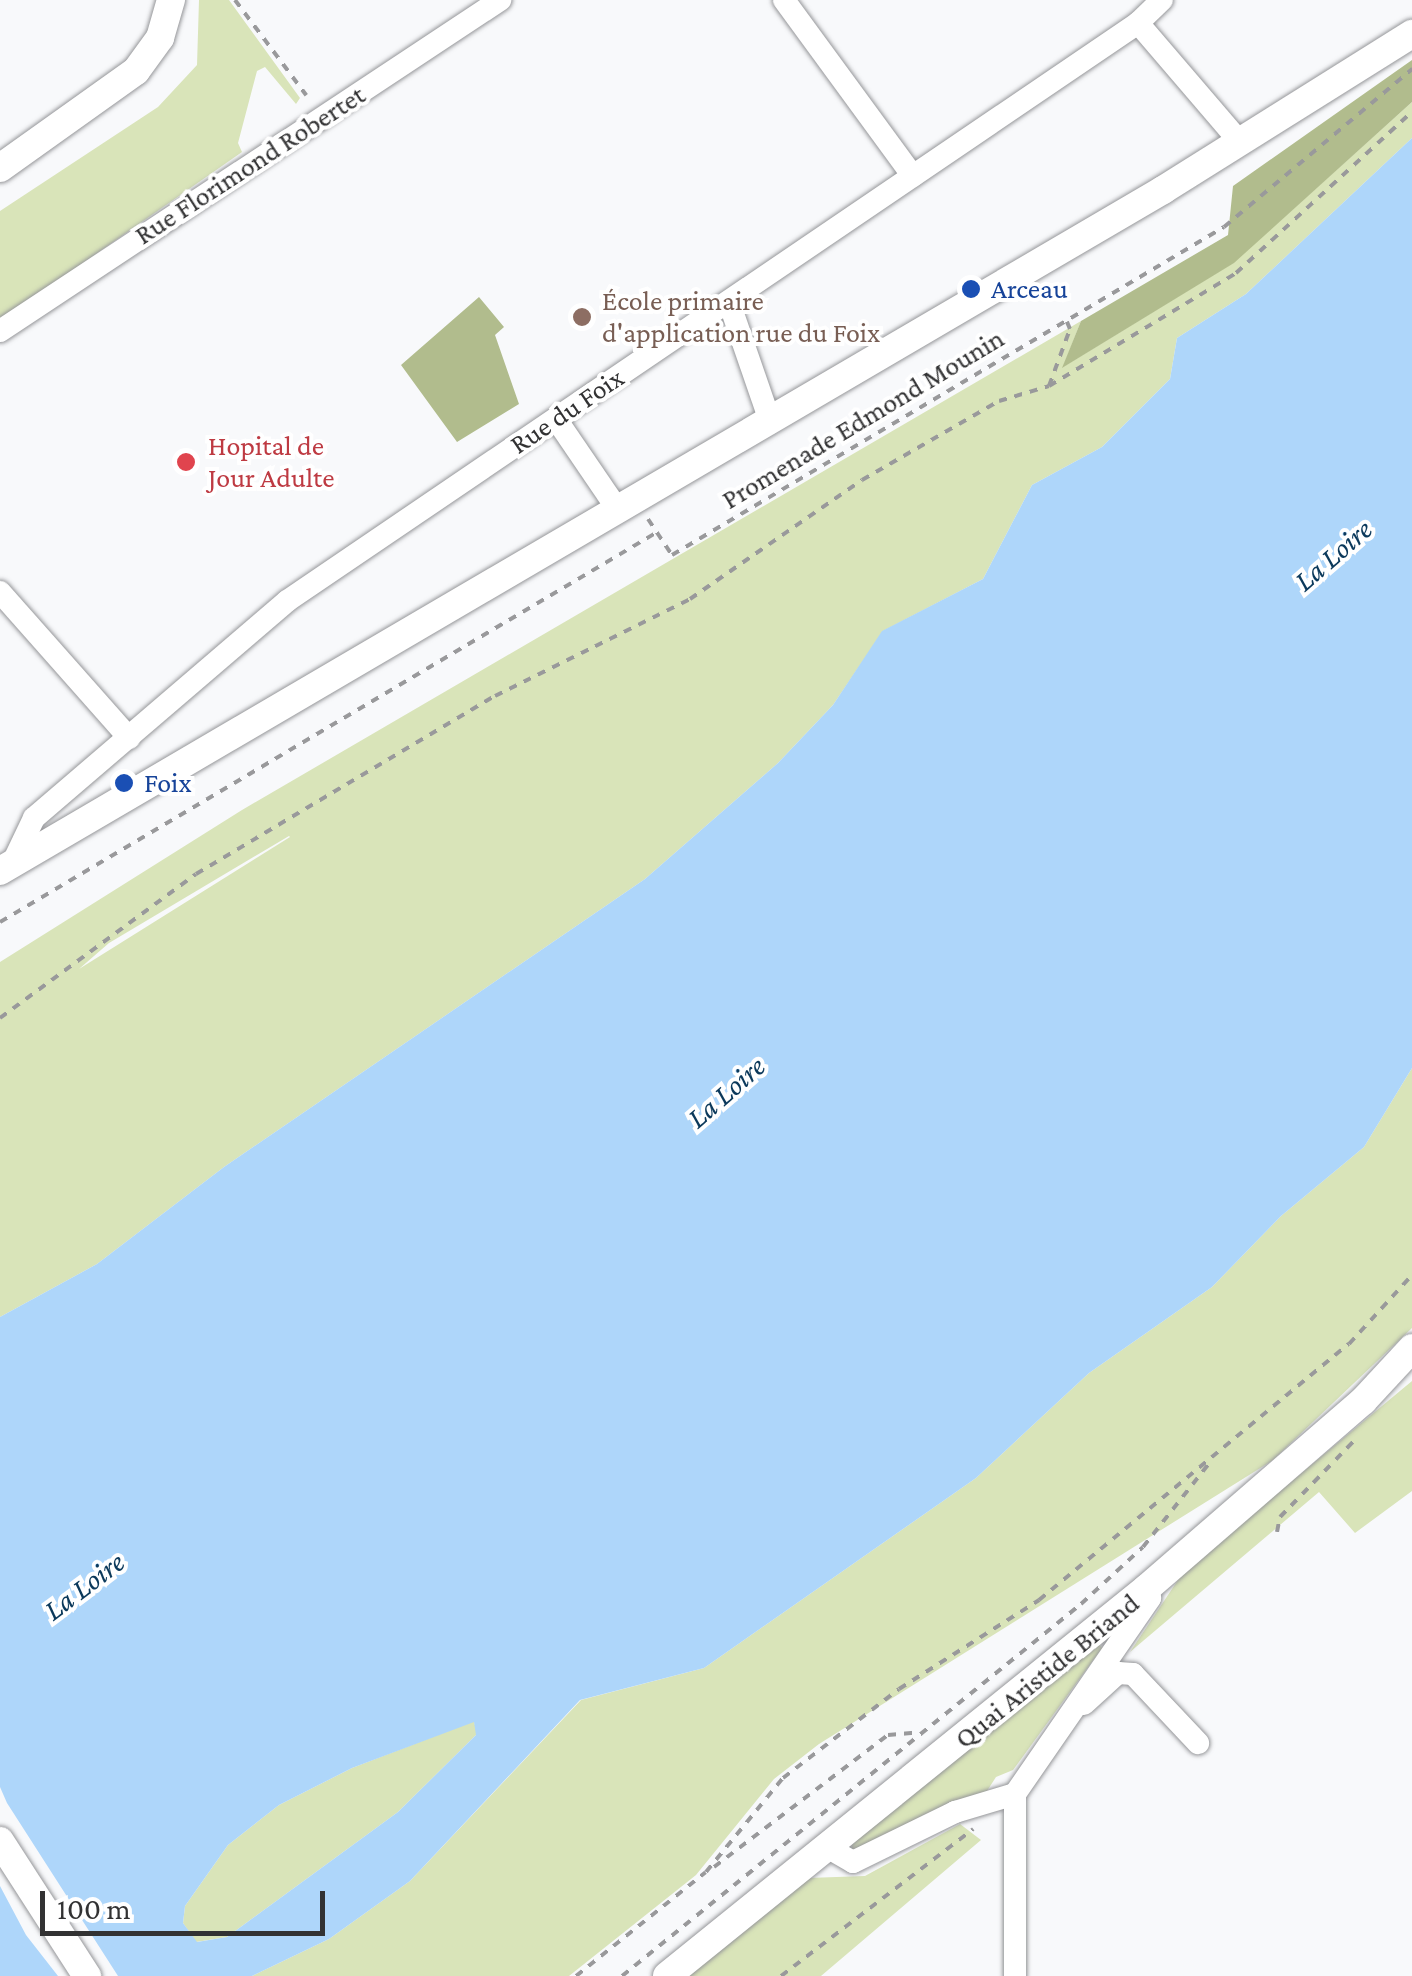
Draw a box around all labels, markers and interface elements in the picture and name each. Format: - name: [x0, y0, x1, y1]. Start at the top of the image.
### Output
- street label: Rue Florimond Robertet: [129, 78, 371, 252]
- place label: Arceau: [991, 272, 1068, 306]
- marker: Arceau: [960, 278, 982, 300]
- place label: École primaire d'application rue du Foix: [602, 284, 880, 350]
- marker: École primaire d'application rue du Foix: [571, 306, 593, 328]
- street label: Promenade Edmond Mounin: [716, 321, 1010, 517]
- street label: Rue du Foix: [504, 361, 630, 461]
- place label: Hopital de Jour Adulte: [208, 429, 334, 495]
- marker: Hopital de Jour Adulte: [173, 449, 199, 475]
- water label: La Loire: [1286, 511, 1380, 599]
- place label: Foix: [144, 766, 192, 800]
- marker: Foix: [113, 772, 135, 794]
- water label: La Loire: [679, 1048, 773, 1136]
- water label: La Loire: [36, 1544, 132, 1628]
- street label: Quai Aristide Briand: [948, 1586, 1146, 1756]
- scale bar: [45, 1871, 330, 1933]
- text: 100 m: [57, 1892, 131, 1925]

